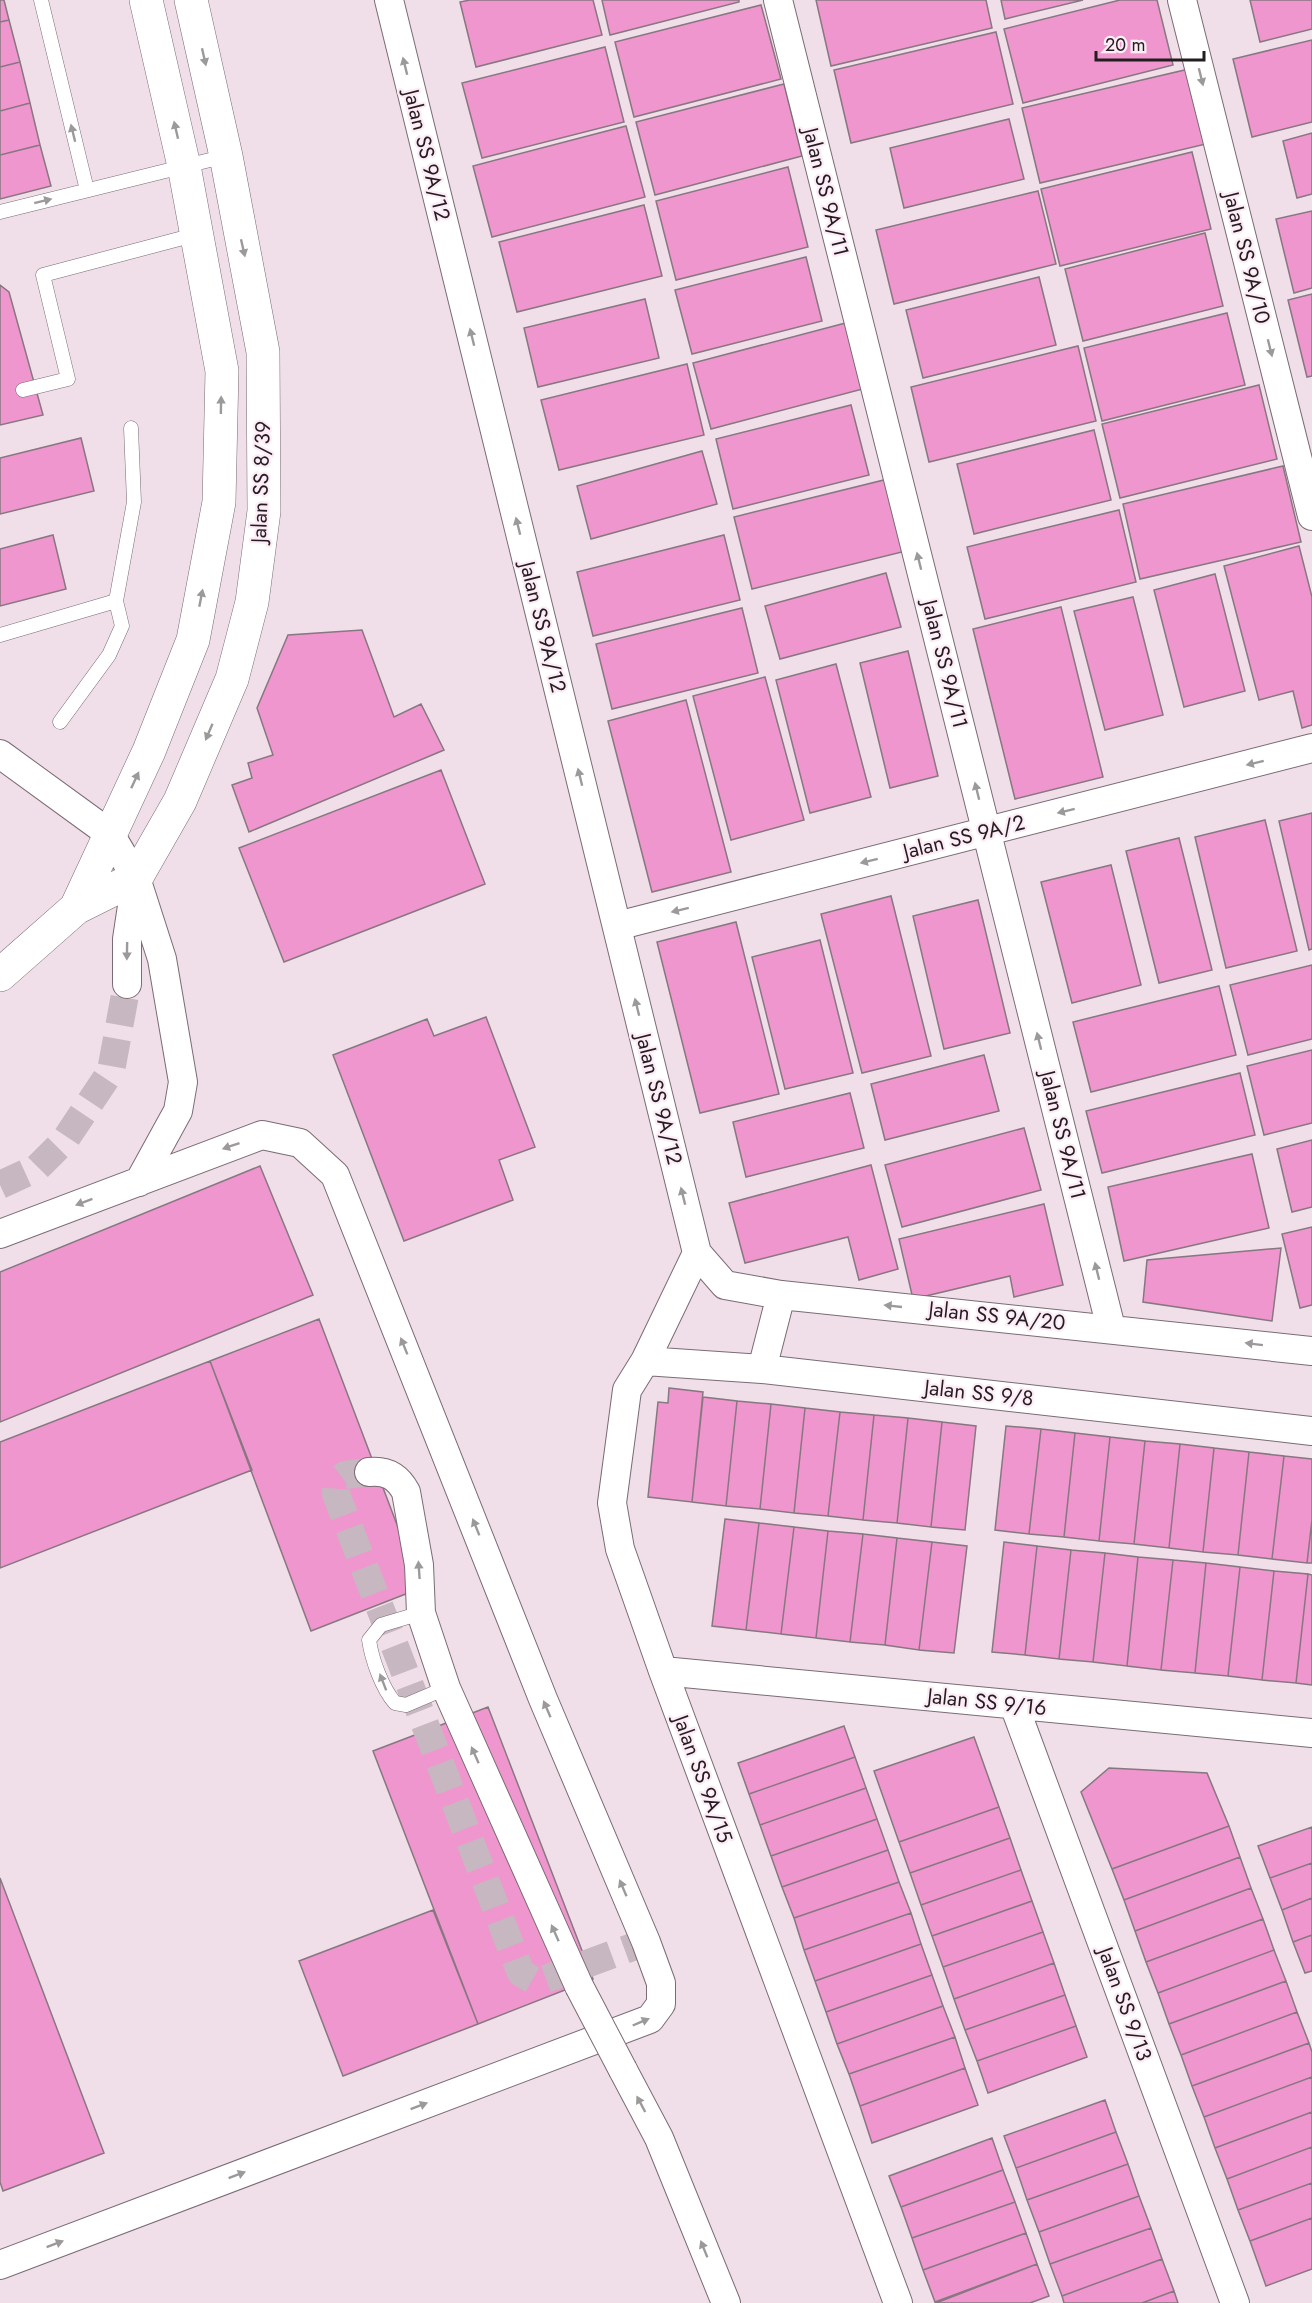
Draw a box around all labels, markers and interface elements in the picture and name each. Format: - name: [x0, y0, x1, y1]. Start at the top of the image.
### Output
- scale bar: [1096, 24, 1204, 62]
- text: 20 m: [1105, 32, 1145, 58]
- one-way arrow: [200, 48, 209, 67]
- one-way arrow: [399, 57, 409, 75]
- one-way arrow: [1197, 68, 1207, 86]
- street label: Jalan SS 9A/12: [396, 83, 458, 224]
- one-way arrow: [171, 120, 180, 139]
- street label: Jalan SS 9A/11: [795, 122, 856, 259]
- one-way arrow: [68, 123, 77, 142]
- street label: Jalan SS 9A/10: [1215, 186, 1278, 327]
- one-way arrow: [34, 195, 53, 205]
- one-way arrow: [239, 239, 249, 257]
- one-way arrow: [466, 327, 476, 346]
- one-way arrow: [1265, 338, 1275, 357]
- one-way arrow: [216, 395, 226, 414]
- street label: Jalan SS 8/39: [244, 420, 278, 547]
- one-way arrow: [513, 517, 523, 535]
- one-way arrow: [913, 552, 923, 570]
- street label: Jalan SS 9A/12: [512, 555, 574, 696]
- one-way arrow: [197, 588, 206, 607]
- street label: Jalan SS 9A/11: [914, 594, 975, 731]
- one-way arrow: [204, 724, 214, 742]
- one-way arrow: [1246, 758, 1264, 768]
- one-way arrow: [574, 767, 584, 786]
- one-way arrow: [130, 771, 140, 789]
- one-way arrow: [971, 781, 981, 800]
- street label: Jalan SS 9A/2: [897, 807, 1028, 867]
- one-way arrow: [1057, 807, 1076, 817]
- one-way arrow: [860, 857, 878, 867]
- one-way arrow: [671, 905, 689, 915]
- one-way arrow: [122, 942, 132, 961]
- one-way arrow: [631, 998, 641, 1016]
- street label: Jalan SS 9A/12: [628, 1027, 690, 1168]
- one-way arrow: [1034, 1032, 1044, 1050]
- street label: Jalan SS 9A/11: [1032, 1065, 1093, 1202]
- one-way arrow: [222, 1141, 240, 1151]
- one-way arrow: [678, 1187, 688, 1206]
- one-way arrow: [75, 1198, 93, 1208]
- one-way arrow: [1091, 1262, 1101, 1280]
- street label: Jalan SS 9A/20: [924, 1294, 1067, 1338]
- one-way arrow: [883, 1301, 902, 1311]
- one-way arrow: [399, 1337, 408, 1355]
- one-way arrow: [1244, 1339, 1263, 1349]
- street label: Jalan SS 9/8: [920, 1372, 1035, 1414]
- one-way arrow: [471, 1518, 480, 1536]
- one-way arrow: [414, 1560, 424, 1579]
- one-way arrow: [377, 1672, 387, 1690]
- street label: Jalan SS 9/16: [923, 1681, 1048, 1723]
- one-way arrow: [542, 1699, 552, 1717]
- street label: Jalan SS 9A/15: [665, 1708, 740, 1847]
- one-way arrow: [471, 1746, 480, 1763]
- one-way arrow: [618, 1879, 628, 1897]
- one-way arrow: [550, 1923, 560, 1941]
- street label: Jalan SS 9/13: [1090, 1940, 1159, 2065]
- one-way arrow: [632, 2017, 650, 2027]
- one-way arrow: [636, 2095, 646, 2112]
- one-way arrow: [410, 2101, 428, 2110]
- one-way arrow: [228, 2170, 246, 2179]
- one-way arrow: [46, 2239, 64, 2249]
- one-way arrow: [699, 2240, 708, 2258]

